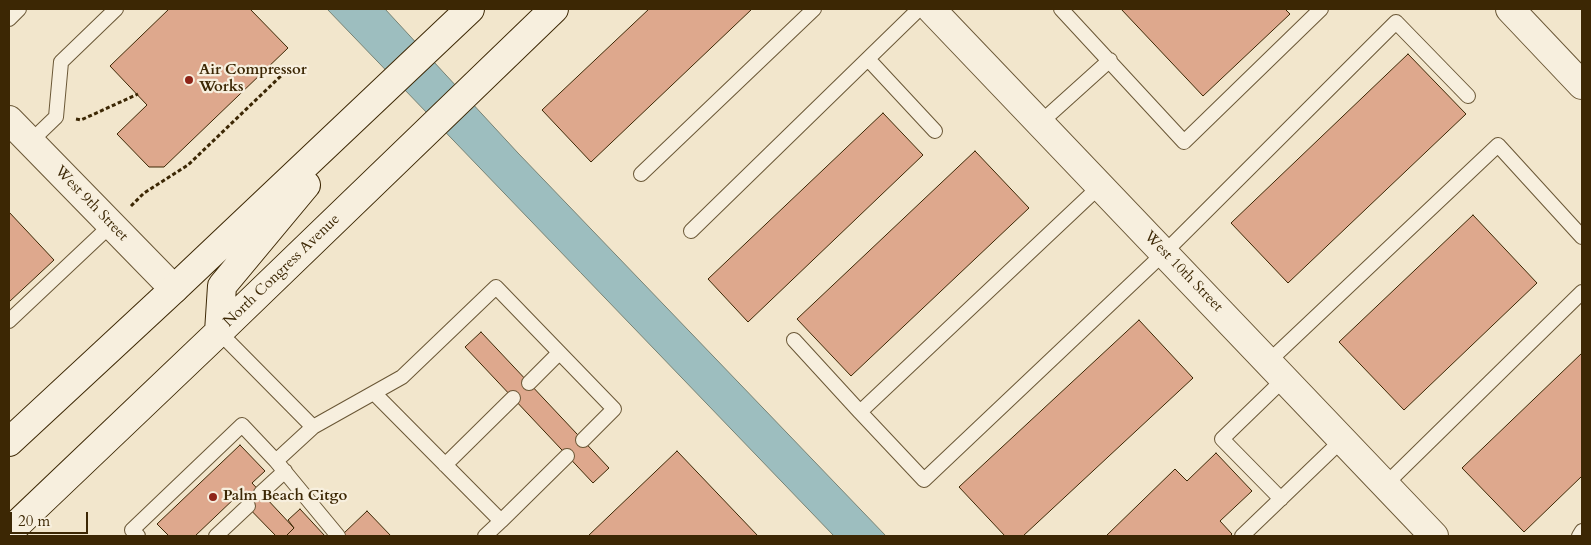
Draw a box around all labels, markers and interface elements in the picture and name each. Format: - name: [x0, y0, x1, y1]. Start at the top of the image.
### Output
- place label: Air Compressor Works: [199, 62, 307, 97]
- marker: Air Compressor Works: [183, 74, 195, 86]
- street label: West 9th Street: [51, 163, 131, 245]
- street label: North Congress Avenue: [220, 211, 344, 331]
- street label: West 10th Street: [1140, 228, 1226, 316]
- place label: Palm Beach Citgo: [223, 488, 347, 506]
- marker: Palm Beach Citgo: [207, 491, 219, 503]
- scale bar: [12, 502, 90, 534]
- text: 20 m: [18, 511, 50, 531]

